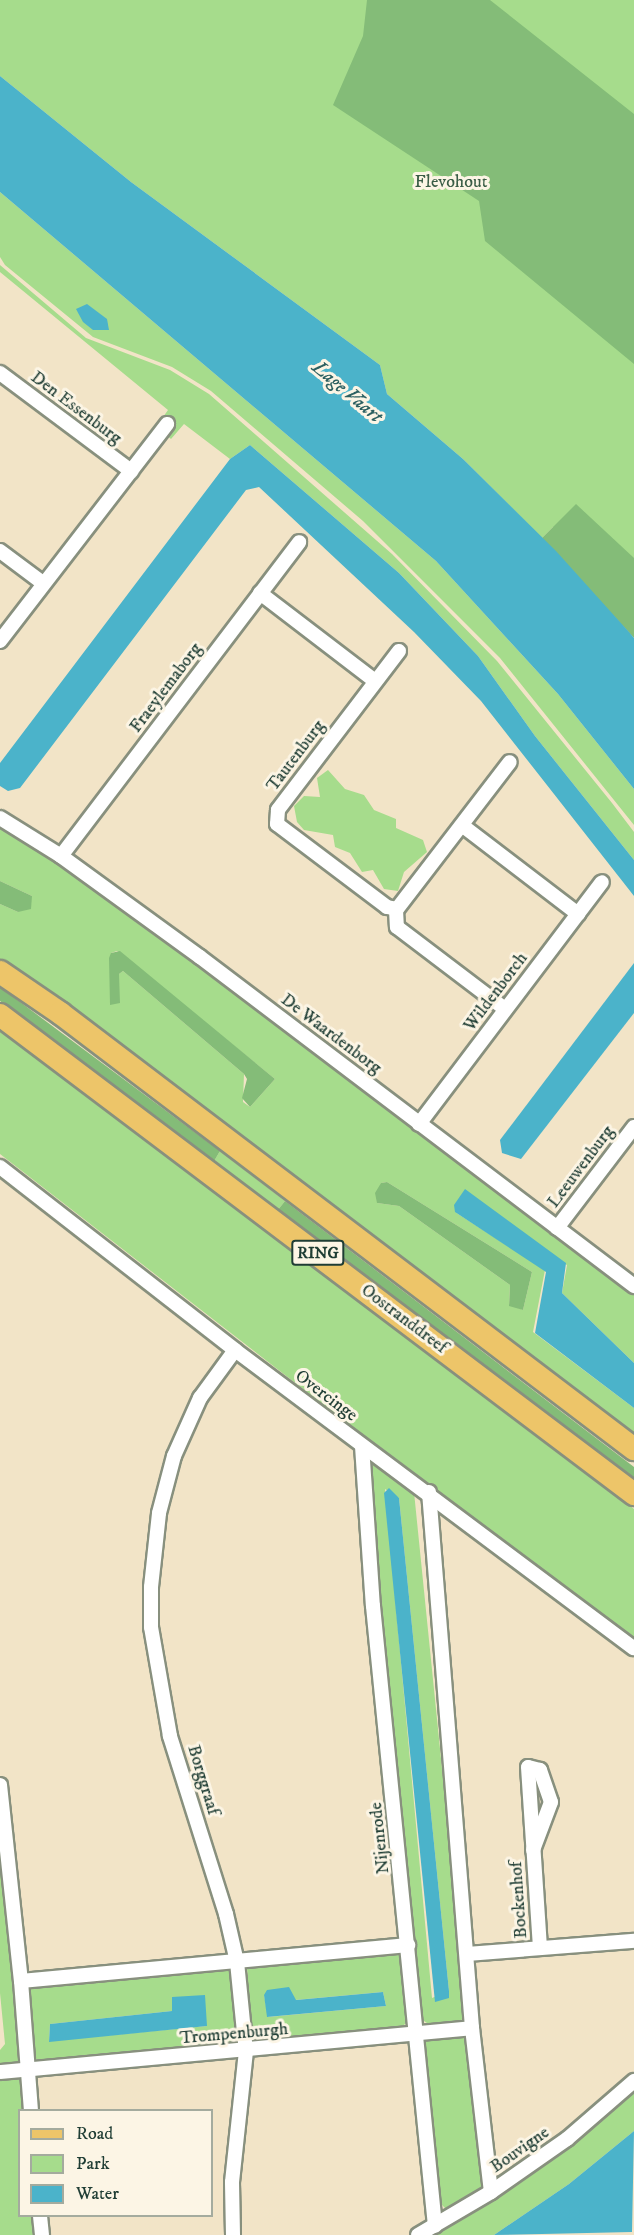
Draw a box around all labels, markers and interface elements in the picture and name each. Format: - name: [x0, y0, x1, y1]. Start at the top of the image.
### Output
- park label: Flevohout: [415, 171, 487, 193]
- water label: Lage Vaart: [307, 356, 387, 428]
- street label: Den Essenburg: [26, 367, 126, 449]
- street label: Fraeylemaborg: [125, 639, 207, 737]
- street label: Tautenburg: [262, 716, 330, 796]
- street label: Wildenborch: [459, 948, 533, 1036]
- street label: De Waardenborg: [276, 989, 386, 1079]
- street label: Leeuwenburg: [543, 1122, 619, 1212]
- road number: RING: [291, 1240, 345, 1266]
- street label: Oostranddreef: [357, 1280, 451, 1358]
- street label: Overcinge: [290, 1365, 362, 1427]
- street label: Borggraaf: [182, 1742, 224, 1818]
- street label: Nijenrode: [365, 1801, 395, 1875]
- street label: Bockenhof: [506, 1861, 532, 1939]
- street label: Trompenburgh: [179, 2019, 289, 2049]
- legend: [18, 2109, 213, 2217]
- street label: Bouvigne: [486, 2122, 554, 2178]
- text: Road: [76, 2123, 113, 2145]
- text: Park: [76, 2153, 110, 2175]
- text: Water: [76, 2183, 119, 2205]

